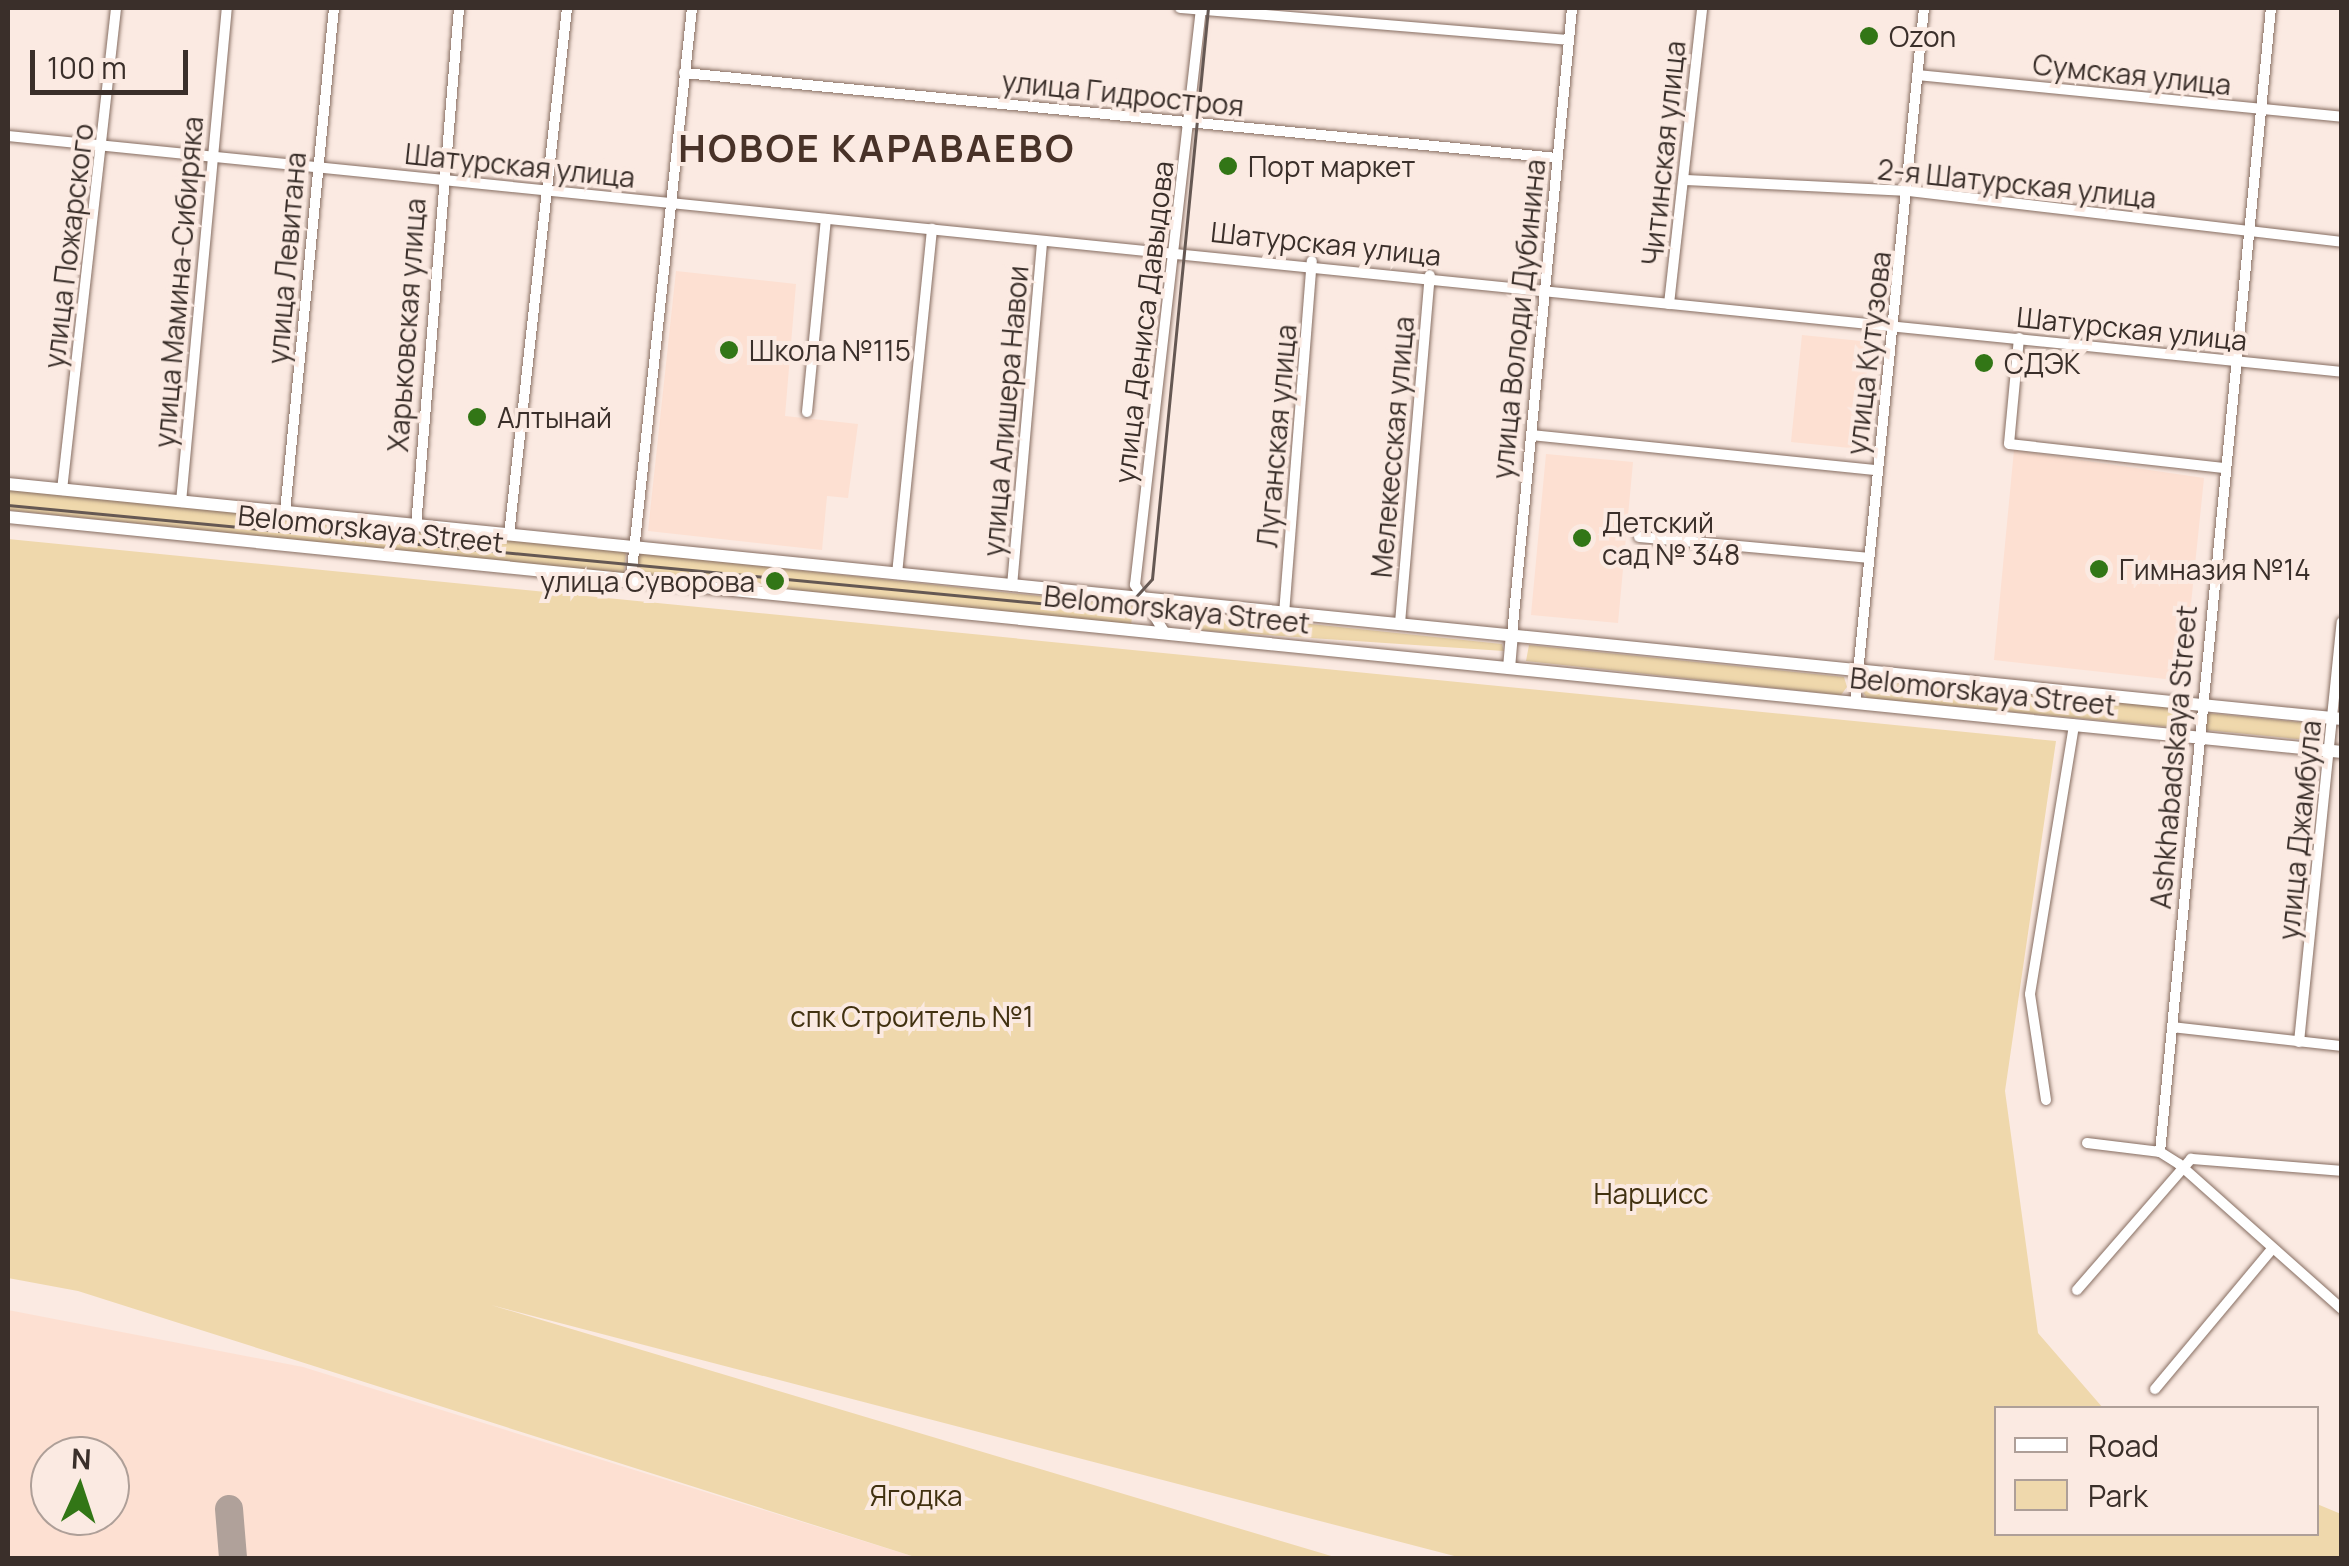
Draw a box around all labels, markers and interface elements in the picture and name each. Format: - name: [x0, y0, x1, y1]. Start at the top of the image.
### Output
- place label: Ozon: [1889, 19, 1956, 53]
- marker: Ozon: [1858, 25, 1880, 47]
- scale bar: [35, 30, 192, 92]
- street label: Читинская улица: [1634, 39, 1692, 267]
- text: 100 m: [47, 47, 127, 88]
- street label: Сумская улица: [2031, 47, 2233, 101]
- street label: улица Гидростроя: [1000, 64, 1246, 122]
- street label: улица Мамина-Сибиряка: [147, 115, 209, 449]
- street label: улица Пожарского: [36, 122, 100, 370]
- district label: НОВОЕ КАРАВАЕВО: [678, 125, 1076, 171]
- street label: Шатурская улица: [403, 136, 637, 194]
- place label: Порт маркет: [1248, 149, 1415, 183]
- street label: улица Левитана: [260, 151, 312, 365]
- street label: 2-я Шатурская улица: [1876, 152, 2158, 214]
- marker: Порт маркет: [1217, 155, 1239, 177]
- street label: улица Володи Дубинина: [1484, 157, 1552, 481]
- street label: улица Дениса Давыдова: [1107, 159, 1179, 485]
- street label: Харьковская улица: [380, 197, 432, 453]
- street label: Шатурская улица: [1209, 214, 1443, 272]
- street label: улица Кутузова: [1839, 249, 1897, 457]
- street label: улица Алишера Навои: [976, 264, 1034, 558]
- street label: Шатурская улица: [2015, 299, 2249, 357]
- street label: Мелекесская улица: [1364, 315, 1420, 579]
- street label: Луганская улица: [1250, 323, 1302, 549]
- place label: Школа №115: [749, 333, 911, 367]
- marker: Школа №115: [718, 339, 740, 361]
- place label: СДЭК: [2004, 346, 2080, 380]
- marker: СДЭК: [1973, 352, 1995, 374]
- place label: Алтынай: [497, 400, 612, 434]
- marker: Алтынай: [466, 406, 488, 428]
- street label: Belomorskaya Street: [236, 497, 506, 559]
- place label: Детский сад № 348: [1602, 505, 1740, 571]
- marker: Детский сад № 348: [1571, 527, 1593, 549]
- place label: Гимназия №14: [2119, 552, 2311, 586]
- marker: Гимназия №14: [2088, 558, 2110, 580]
- place label: улица Суворова: [540, 564, 755, 598]
- marker: улица Суворова: [764, 570, 786, 592]
- street label: Belomorskaya Street: [1042, 578, 1312, 640]
- street label: Ashkhabadskaya Street: [2143, 604, 2203, 910]
- street label: Belomorskaya Street: [1848, 660, 2118, 722]
- street label: улица Джамбула: [2271, 718, 2327, 942]
- park label: спк Строитель №1: [790, 999, 1034, 1033]
- park label: Нарцисс: [1593, 1176, 1709, 1210]
- legend: [1994, 1406, 2319, 1536]
- text: Road: [2088, 1425, 2159, 1466]
- north arrow: [30, 1436, 130, 1536]
- text: N: [70, 1439, 92, 1478]
- text: Park: [2088, 1475, 2148, 1516]
- park label: Ягодка: [869, 1478, 963, 1512]

